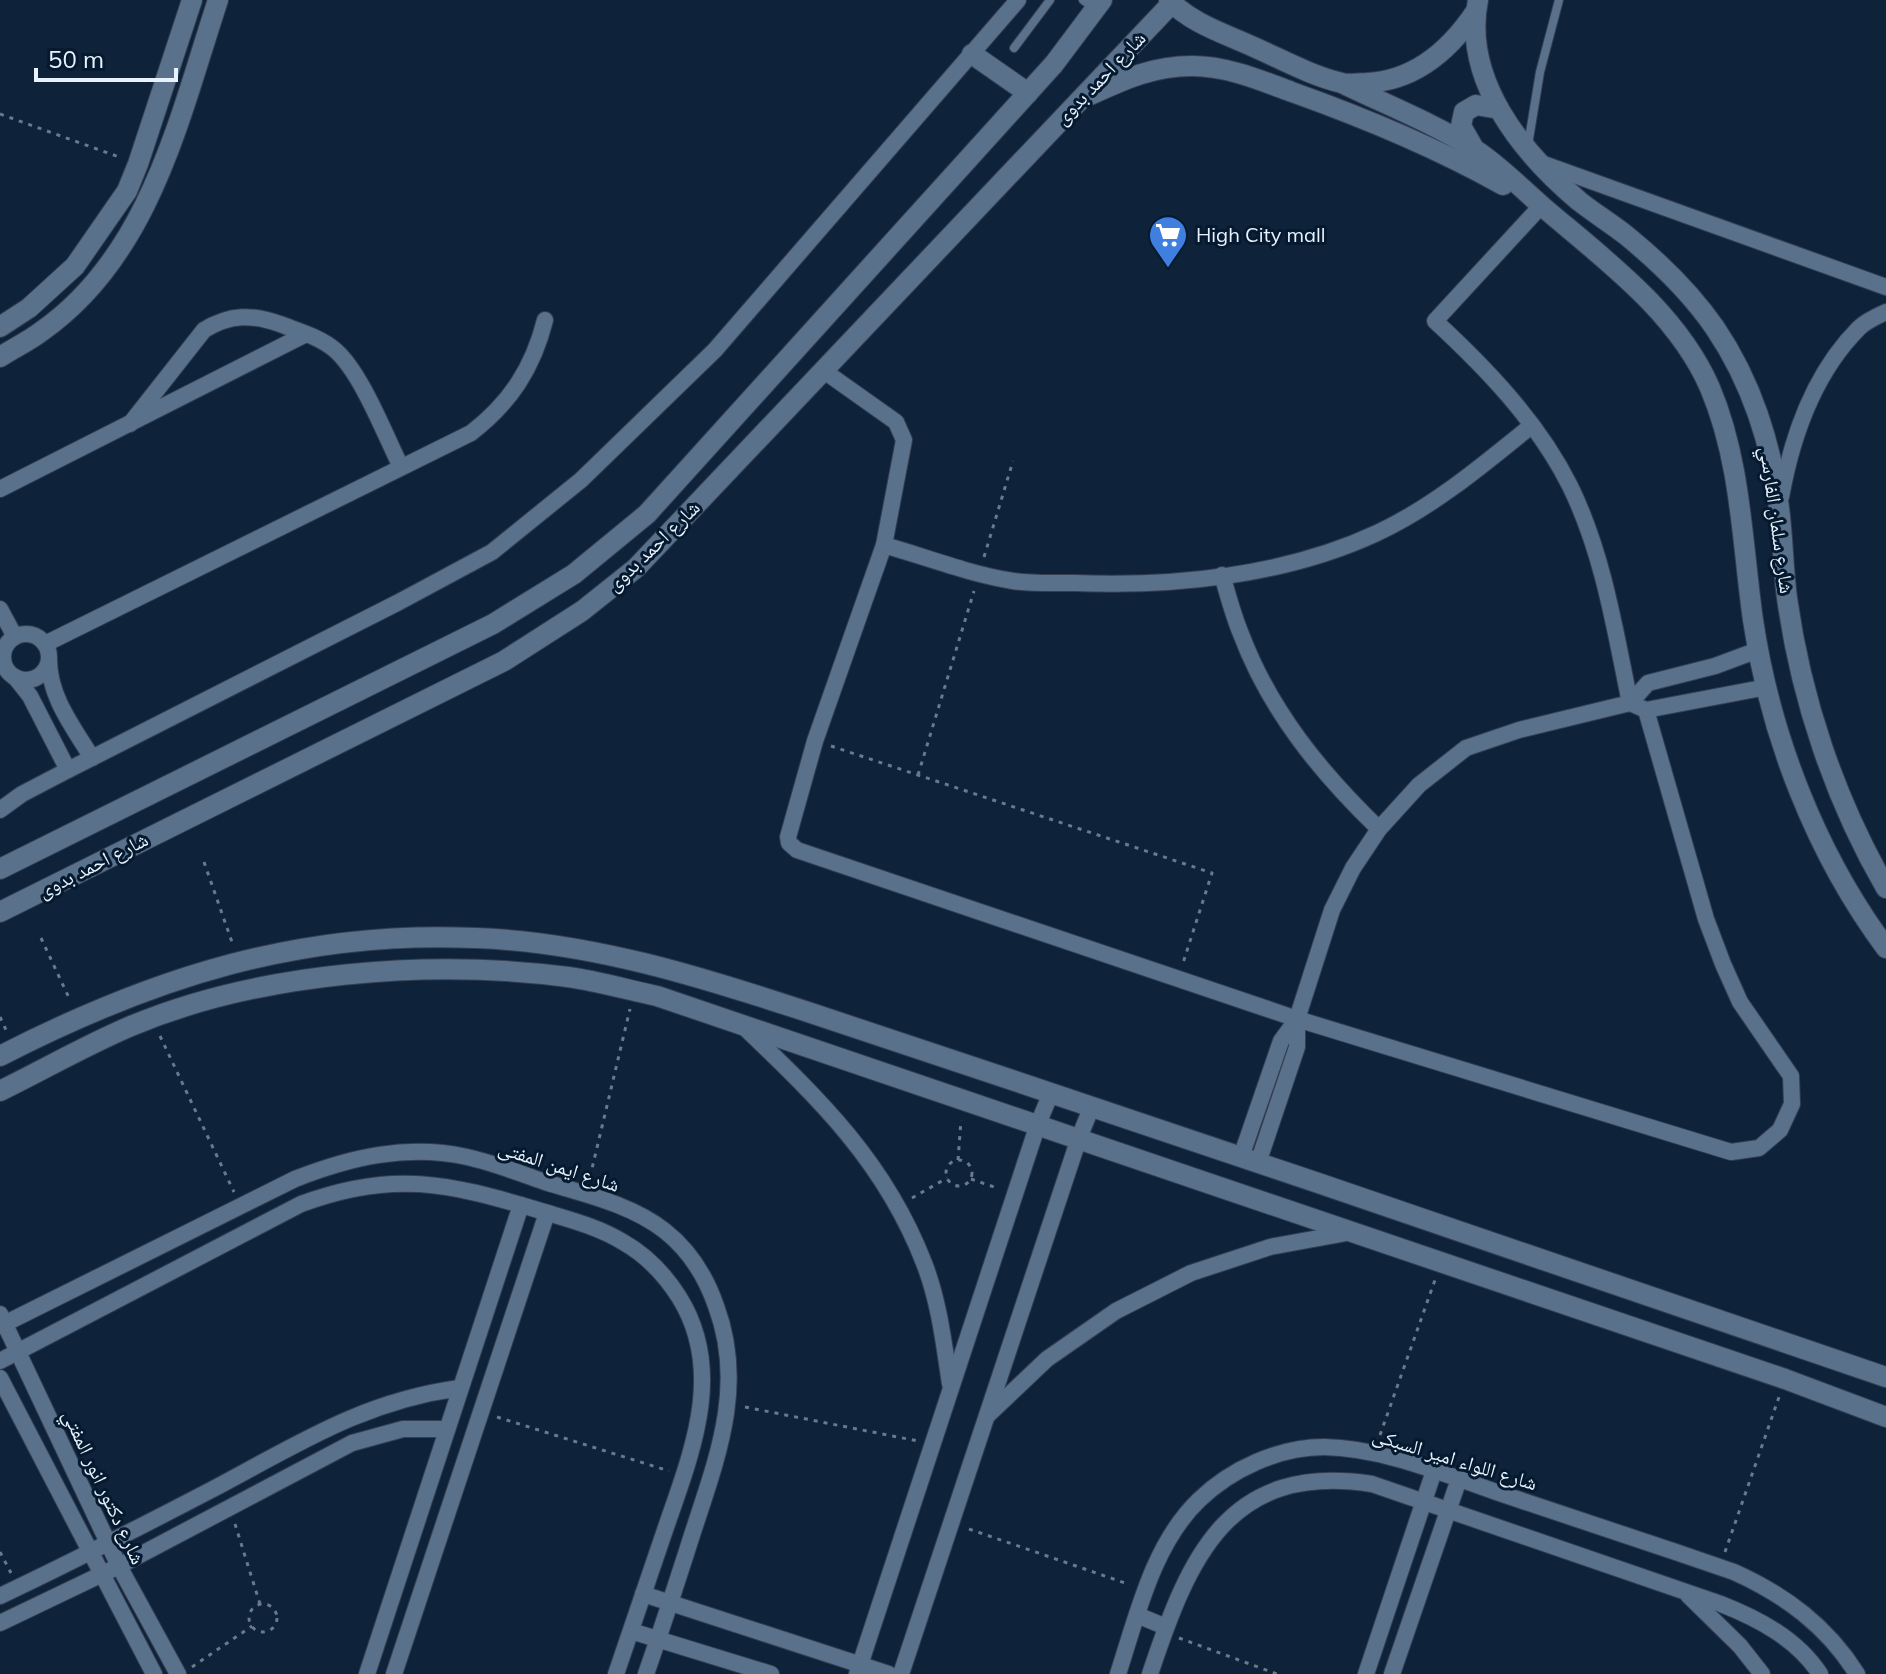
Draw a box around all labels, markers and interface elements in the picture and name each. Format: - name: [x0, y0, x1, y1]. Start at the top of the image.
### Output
- street label: شارع احمد بدوى: [1049, 26, 1151, 130]
- scale bar: [36, 32, 176, 82]
- text: 50 m: [48, 44, 104, 74]
- supermarket icon: High City mall: [1147, 214, 1189, 269]
- place label: High City mall: [1196, 222, 1326, 247]
- street label: شارع سلمان الفارسي: [1751, 445, 1800, 596]
- street label: شارع احمد بدوى: [601, 495, 705, 597]
- street label: شارع احمد بدوى: [33, 826, 153, 904]
- street label: شارع ايمن المفتى: [495, 1134, 623, 1198]
- street label: شارع دكتور انور المفتي: [54, 1405, 151, 1570]
- street label: شارع اللواء امير السبكى: [1370, 1422, 1540, 1496]

